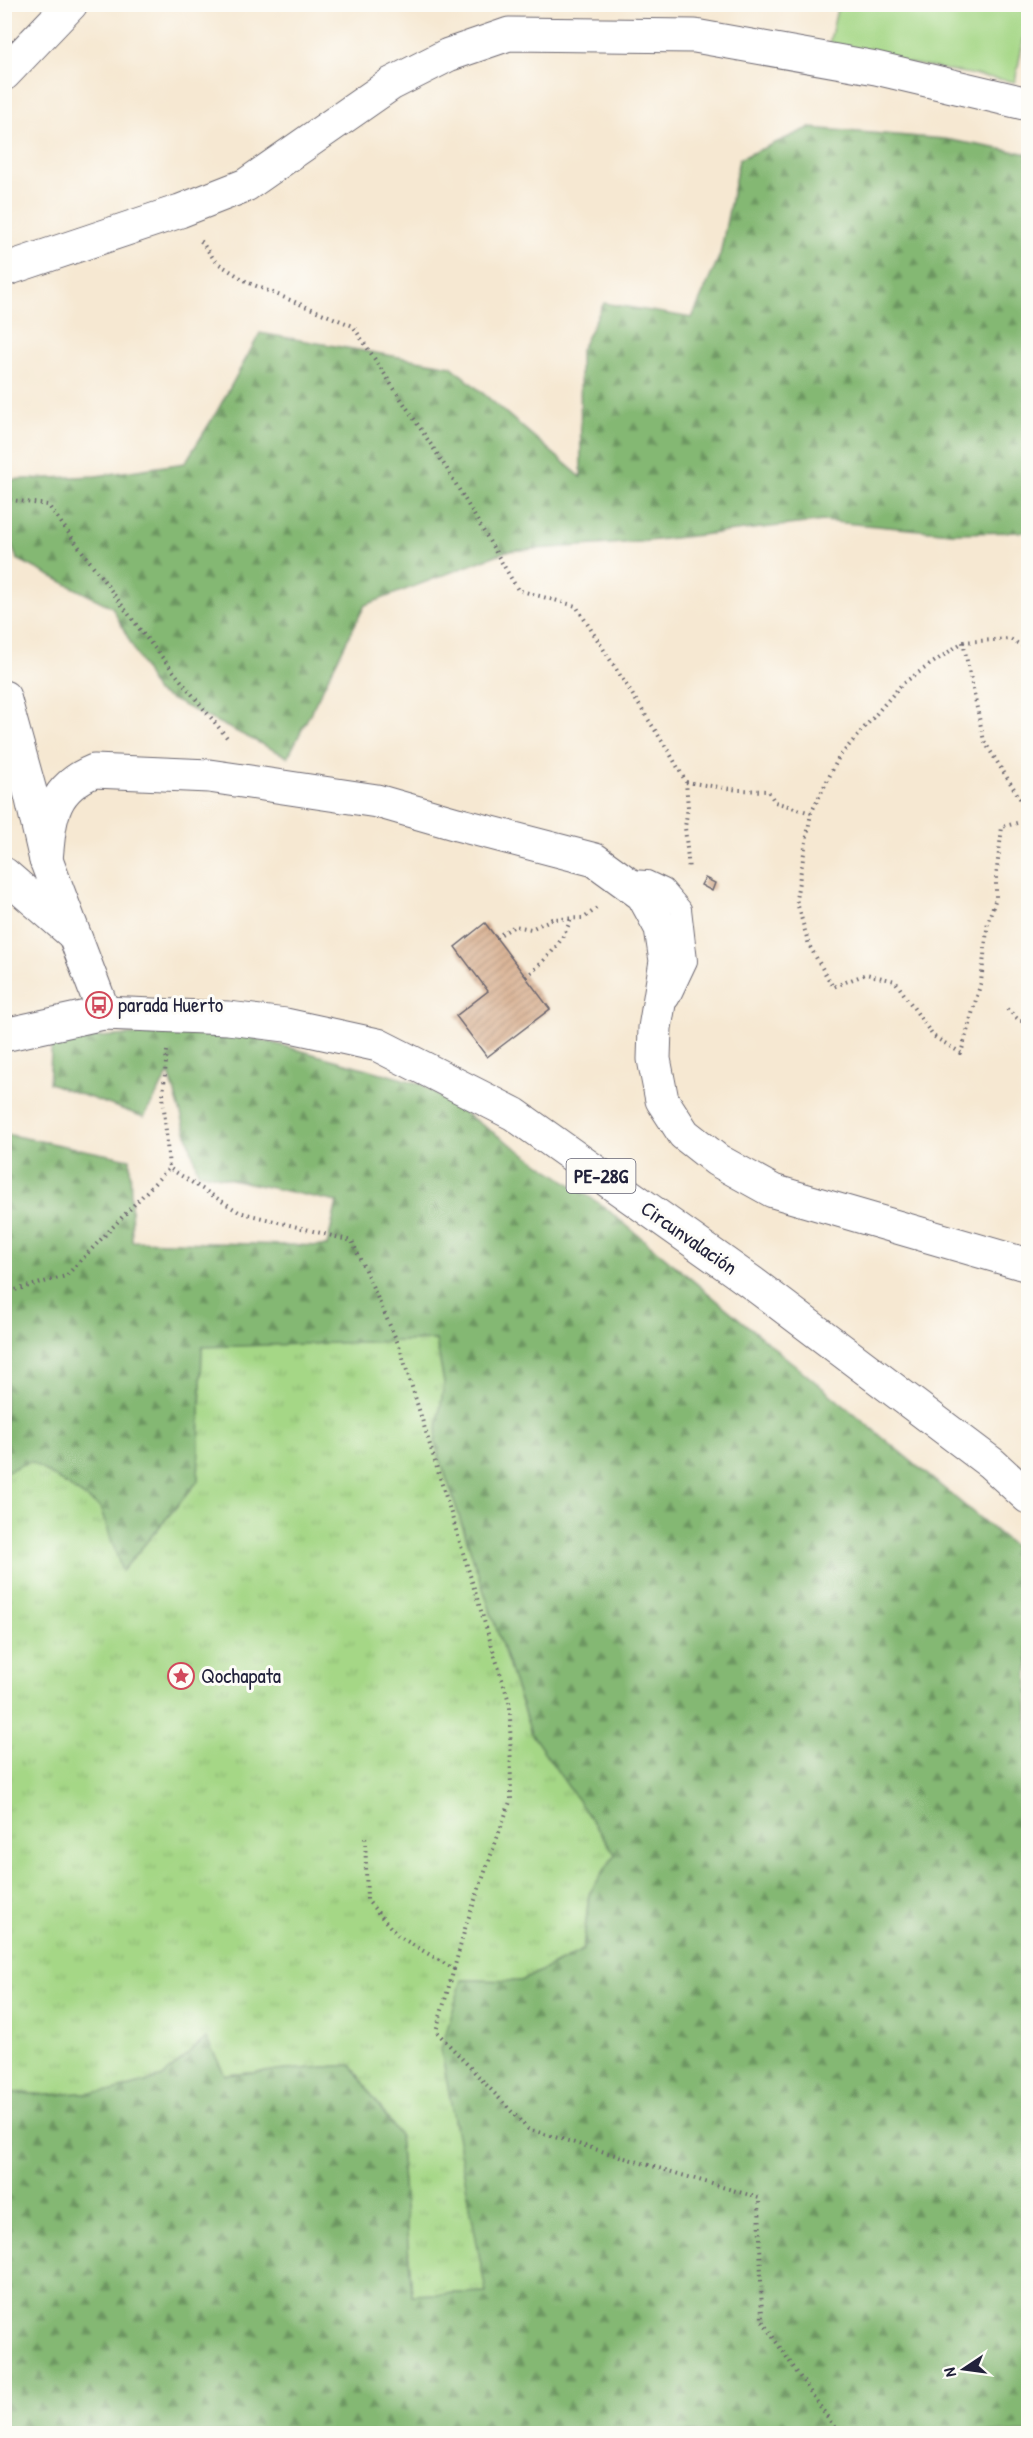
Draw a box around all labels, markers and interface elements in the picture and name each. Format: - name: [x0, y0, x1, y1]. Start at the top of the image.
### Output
- bus stop icon: parada Huerto: [84, 990, 114, 1020]
- place label: parada Huerto: [118, 990, 223, 1019]
- road number: PE-28G: [566, 1159, 636, 1193]
- street label: Circunvalación: [635, 1194, 743, 1281]
- place icon: Qochapata: [166, 1661, 196, 1691]
- place label: Qochapata: [201, 1661, 281, 1690]
- north arrow: [934, 2339, 994, 2399]
- text: N: [938, 2365, 961, 2379]

